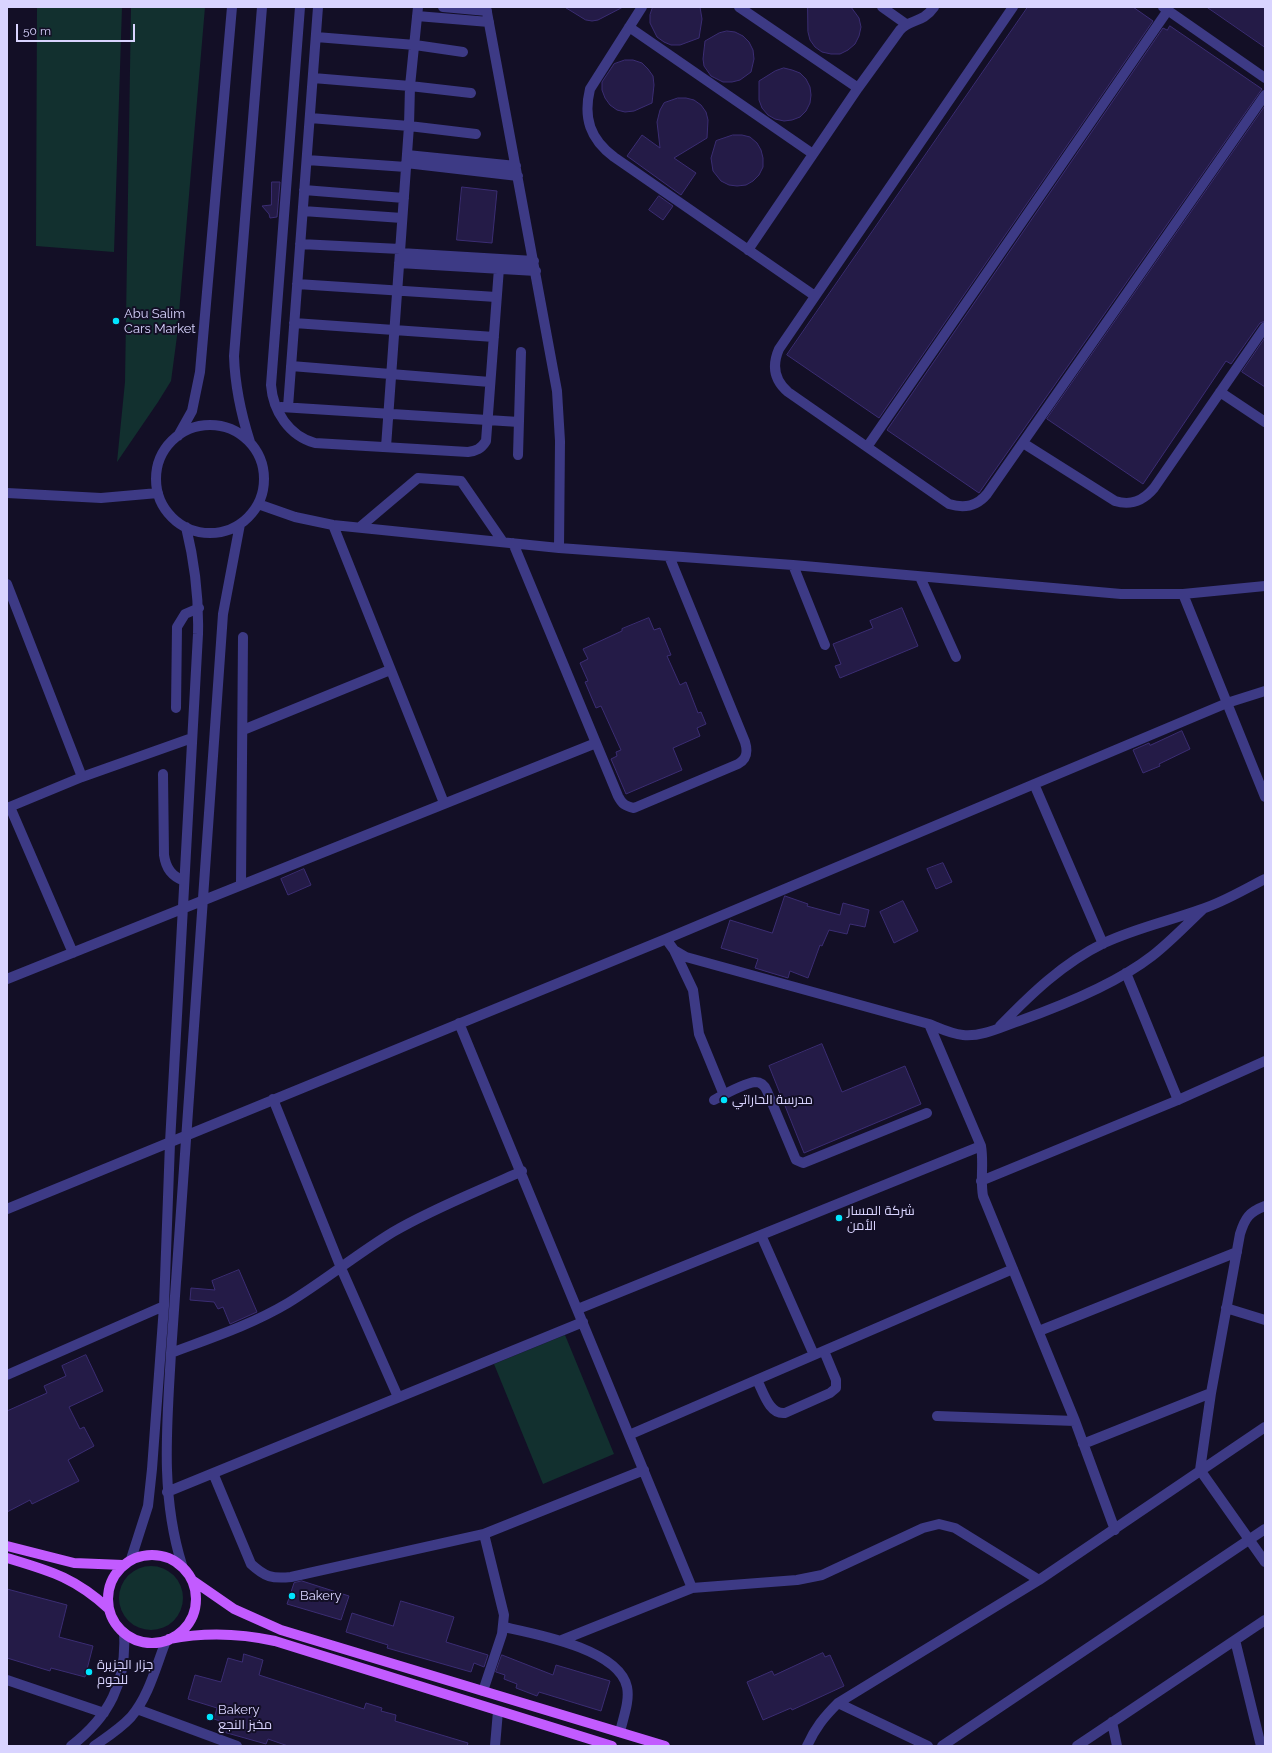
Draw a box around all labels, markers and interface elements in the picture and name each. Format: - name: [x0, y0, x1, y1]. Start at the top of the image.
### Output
- scale bar: [18, 16, 137, 42]
- text: 50 m: [23, 24, 51, 38]
- place label: Abu Salim Cars Market: [124, 306, 196, 337]
- marker: Abu Salim Cars Market: [111, 316, 121, 326]
- place label: مدرسة الحاراتي: [732, 1092, 813, 1108]
- marker: مدرسة الحاراتي: [719, 1095, 729, 1105]
- place label: شركة المسار الأمن: [847, 1203, 915, 1234]
- marker: شركة المسار الأمن: [834, 1213, 844, 1223]
- place label: Bakery: [300, 1588, 342, 1604]
- marker: Bakery: [287, 1591, 297, 1601]
- place label: جزار الجزيرة للحوم: [97, 1657, 153, 1688]
- marker: جزار الجزيرة للحوم: [84, 1667, 94, 1677]
- place label: Bakery مخبز النجع: [218, 1702, 272, 1733]
- marker: Bakery مخبز النجع: [205, 1712, 215, 1722]

